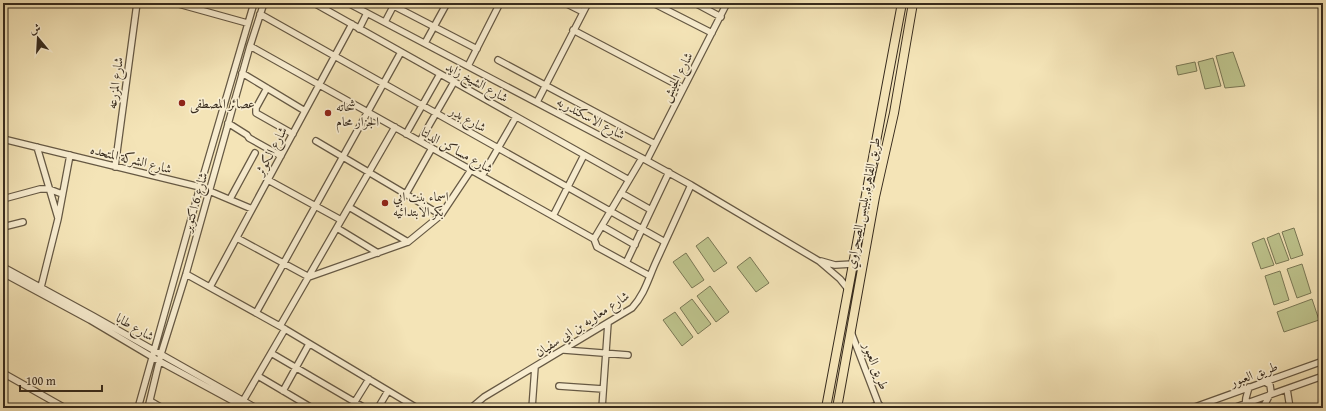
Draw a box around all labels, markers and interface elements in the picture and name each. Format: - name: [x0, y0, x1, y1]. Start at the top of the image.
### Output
- north arrow: [18, 18, 58, 58]
- text: ش: [27, 19, 43, 38]
- street label: شارع الجيش: [656, 49, 699, 106]
- street label: شارع المزرعه: [102, 56, 130, 111]
- street label: شارع الشيخ زايد: [441, 57, 512, 109]
- street label: شارع الاسكندريه: [552, 92, 629, 146]
- place label: عصائر المصطفى: [190, 94, 255, 114]
- place label: شحاته الجزار محام: [336, 97, 379, 133]
- marker: عصائر المصطفى: [177, 98, 187, 108]
- street label: شارع بدر: [444, 100, 490, 139]
- marker: شحاته الجزار محام: [323, 108, 333, 118]
- street label: شارع مساكن الدلتا: [417, 122, 496, 179]
- street label: شارع الكوثر: [249, 123, 294, 182]
- street label: طريق القاهرة, بلبيس الصحراوي: [841, 135, 886, 271]
- street label: شارع الشركة المتحده: [88, 140, 174, 180]
- street label: شارع 6 اكتوبر: [177, 170, 214, 236]
- place label: اسماء بنت ابي بكر الابتدائيه: [393, 187, 449, 221]
- marker: اسماء بنت ابي بكر الابتدائيه: [380, 198, 390, 208]
- street label: شارع معاويه بن ابي سفيان: [531, 286, 634, 363]
- street label: شارع طابا: [111, 308, 158, 347]
- street label: طريق العبور: [858, 338, 894, 392]
- street label: طريق العبور: [1226, 357, 1280, 392]
- scale bar: [20, 367, 102, 393]
- text: 100 m: [26, 372, 56, 389]

